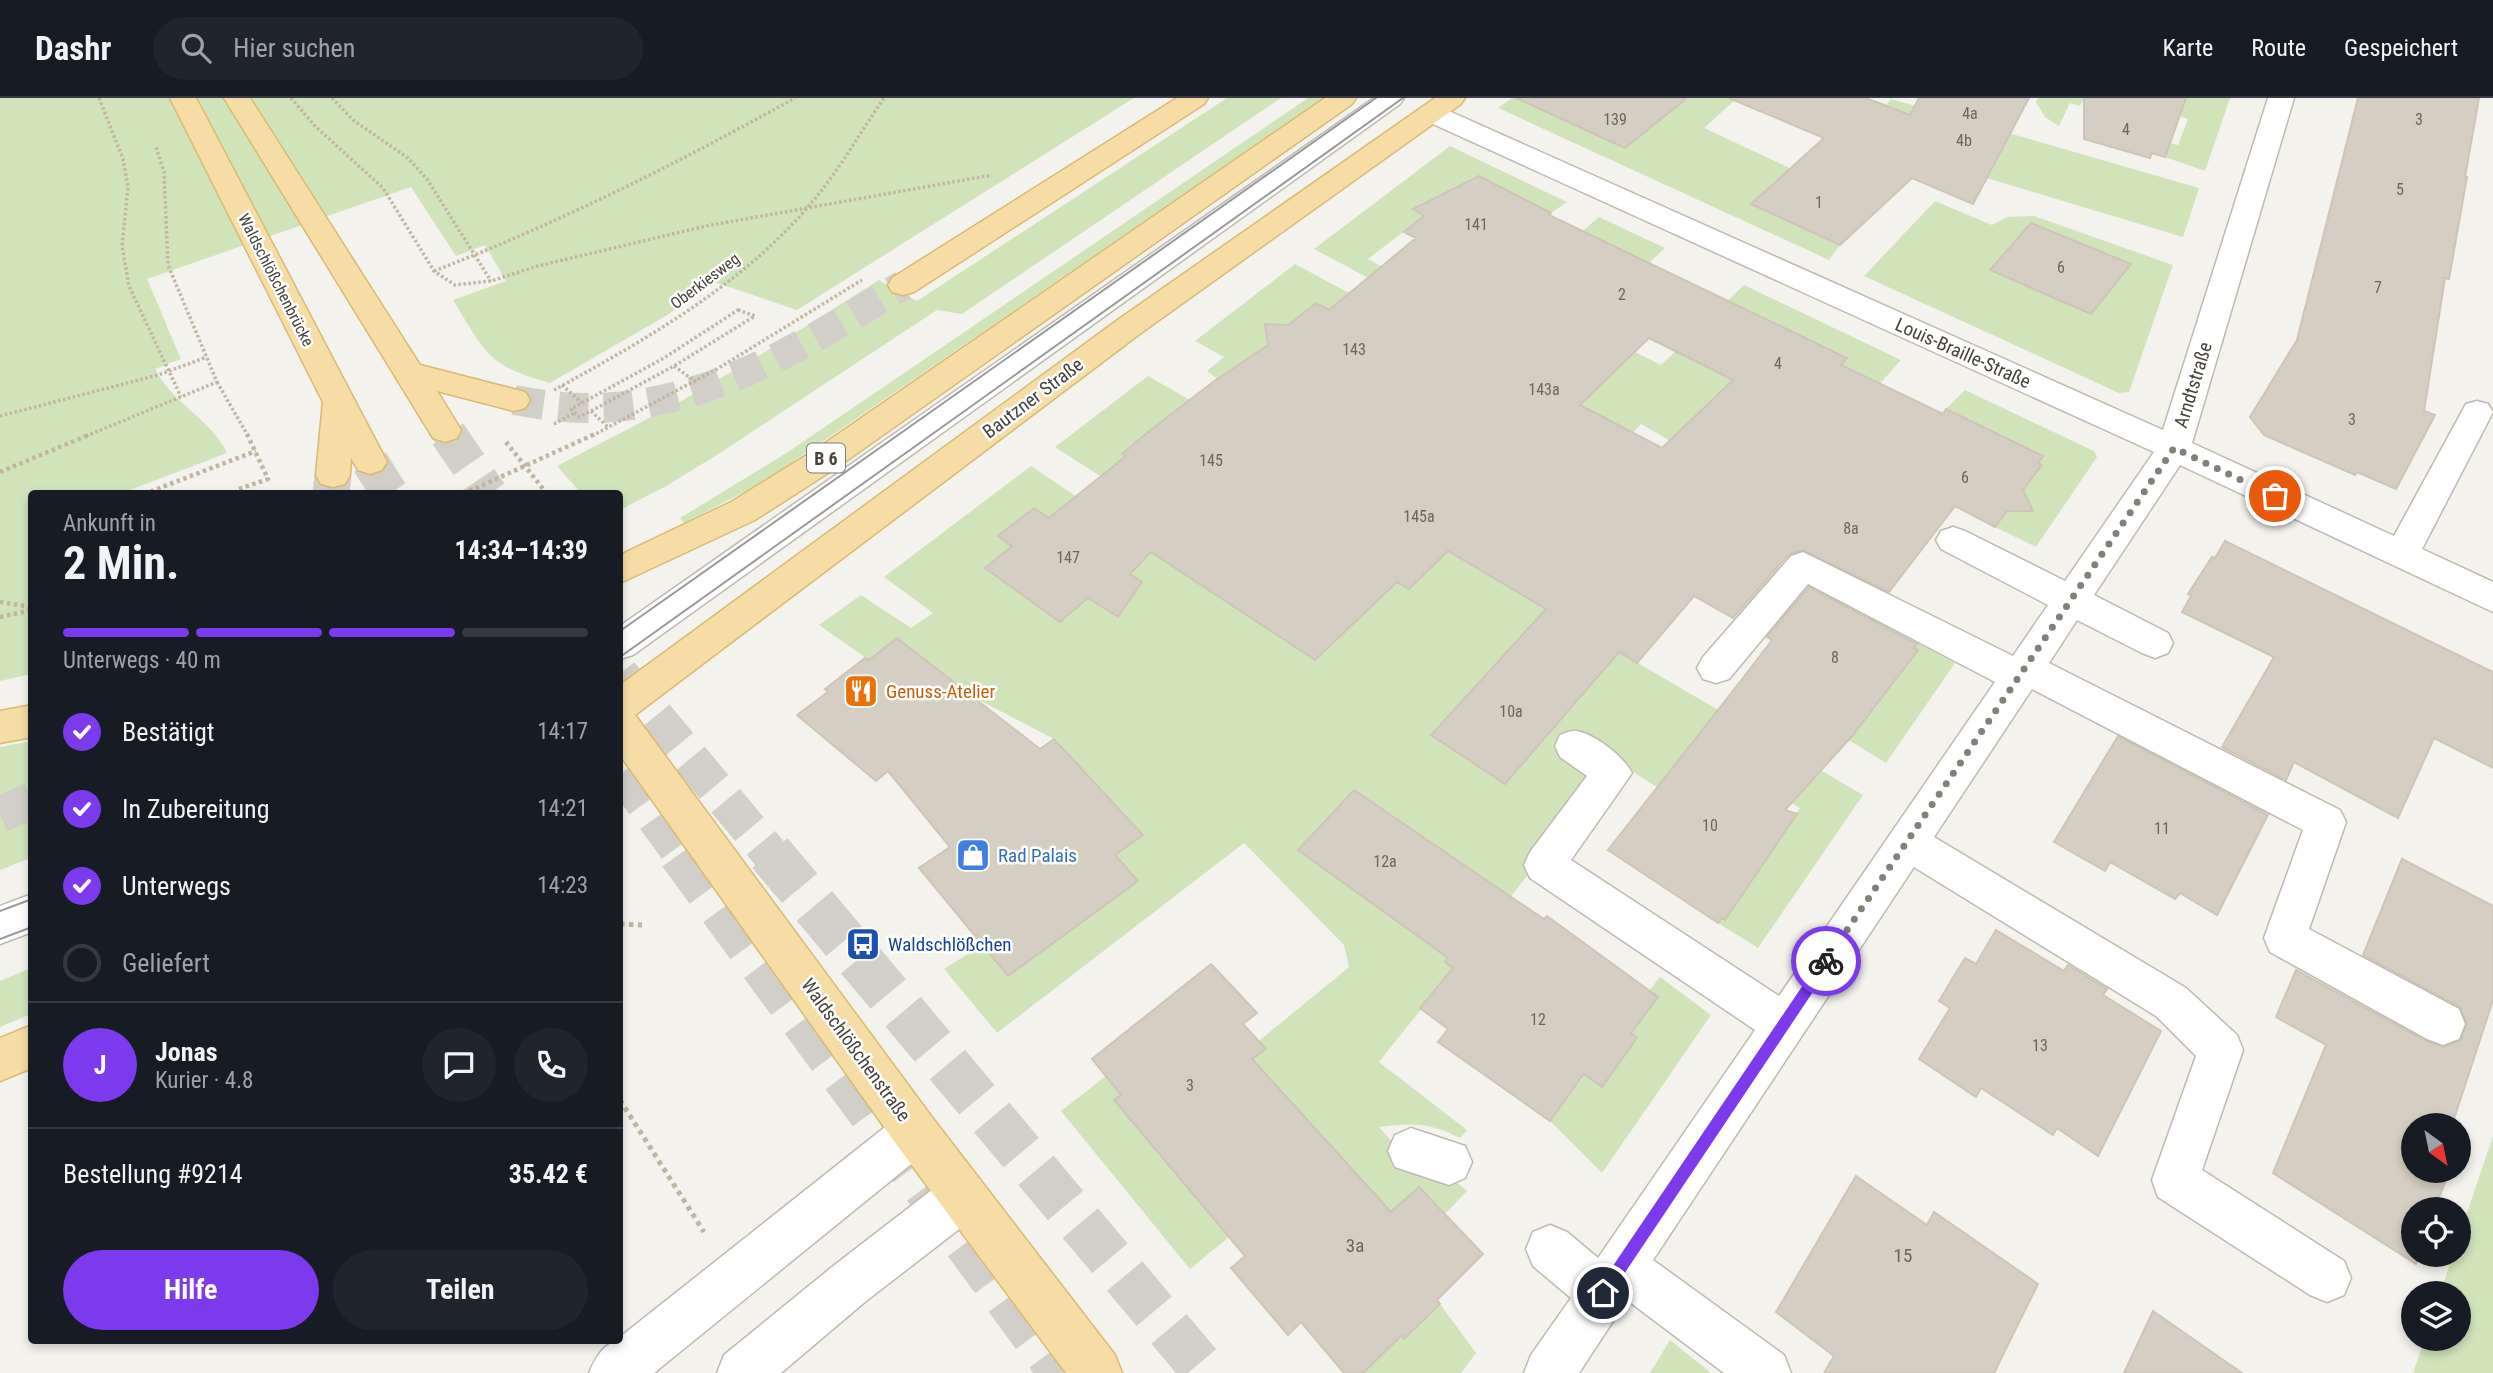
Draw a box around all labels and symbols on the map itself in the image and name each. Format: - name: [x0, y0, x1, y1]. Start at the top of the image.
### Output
- house number: 4a: [1962, 104, 1978, 123]
- house number: 139: [1603, 110, 1627, 129]
- house number: 3: [2415, 110, 2423, 129]
- house number: 4: [2122, 120, 2130, 139]
- house number: 4b: [1956, 131, 1972, 150]
- house number: 5: [2396, 180, 2404, 199]
- house number: 1: [1815, 193, 1823, 212]
- street label: Waldschlößchenbrücke: [234, 210, 318, 350]
- house number: 141: [1464, 215, 1488, 234]
- street label: Oberkiesweg: [667, 249, 743, 313]
- house number: 6: [2057, 258, 2065, 277]
- house number: 7: [2374, 278, 2382, 297]
- house number: 2: [1618, 285, 1626, 304]
- street label: Louis-Braille-Straße: [1892, 313, 2034, 393]
- street label: Arndtstraße: [2169, 339, 2217, 431]
- house number: 143: [1342, 340, 1366, 359]
- street label: Bautzner Straße: [978, 353, 1088, 443]
- house number: 4: [1774, 354, 1782, 373]
- house number: 143a: [1528, 380, 1560, 399]
- house number: 3: [2348, 410, 2356, 429]
- road number: B 6: [807, 444, 845, 472]
- house number: 145: [1199, 451, 1223, 470]
- pin: [2245, 466, 2305, 526]
- house number: 6: [1961, 468, 1969, 487]
- house number: 145a: [1403, 507, 1435, 526]
- house number: 8a: [1843, 519, 1859, 538]
- house number: 147: [1056, 548, 1080, 567]
- house number: 8: [1831, 648, 1839, 667]
- restaurant icon: Genuss-Atelier: [842, 672, 880, 710]
- place label: Genuss-Atelier: [886, 680, 996, 703]
- house number: 10a: [1499, 702, 1523, 721]
- house number: 10: [1702, 816, 1718, 835]
- house number: 11: [2154, 819, 2170, 838]
- shop icon: Rad Palais: [954, 836, 992, 874]
- place label: Rad Palais: [998, 844, 1077, 867]
- house number: 12a: [1373, 852, 1397, 871]
- bus stop icon: Waldschlößchen: [844, 925, 882, 963]
- courier: [1791, 926, 1861, 996]
- place label: Waldschlößchen: [888, 933, 1012, 956]
- street label: Waldschlößchenstraße: [796, 974, 916, 1126]
- house number: 12: [1530, 1010, 1546, 1029]
- house number: 13: [2032, 1036, 2048, 1055]
- house number: 3: [1186, 1076, 1194, 1095]
- north arrow: [2401, 1113, 2471, 1183]
- house number: 3a: [1346, 1234, 1364, 1257]
- house number: 15: [1894, 1244, 1912, 1267]
- pin: [1573, 1263, 1633, 1323]

